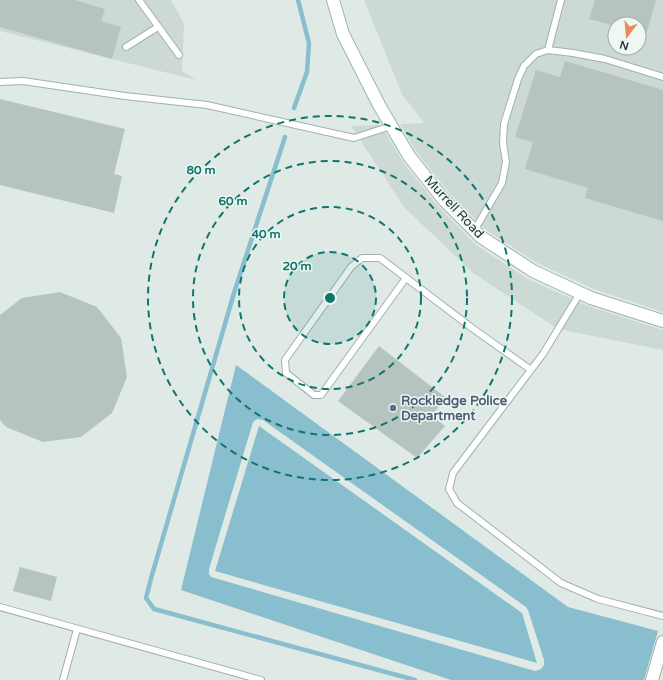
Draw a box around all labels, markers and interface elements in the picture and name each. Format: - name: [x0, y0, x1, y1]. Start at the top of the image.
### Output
- north arrow: [607, 16, 647, 56]
- text: N: [618, 38, 630, 53]
- text: 80 m: [186, 163, 216, 177]
- street label: Murrell Road: [421, 172, 487, 242]
- text: 60 m: [218, 194, 248, 208]
- text: 40 m: [251, 227, 281, 241]
- text: 20 m: [282, 259, 312, 273]
- centre of rings: [323, 291, 337, 305]
- place label: Rockledge Police Department: [401, 393, 508, 424]
- marker: Rockledge Police Department: [388, 403, 398, 413]

